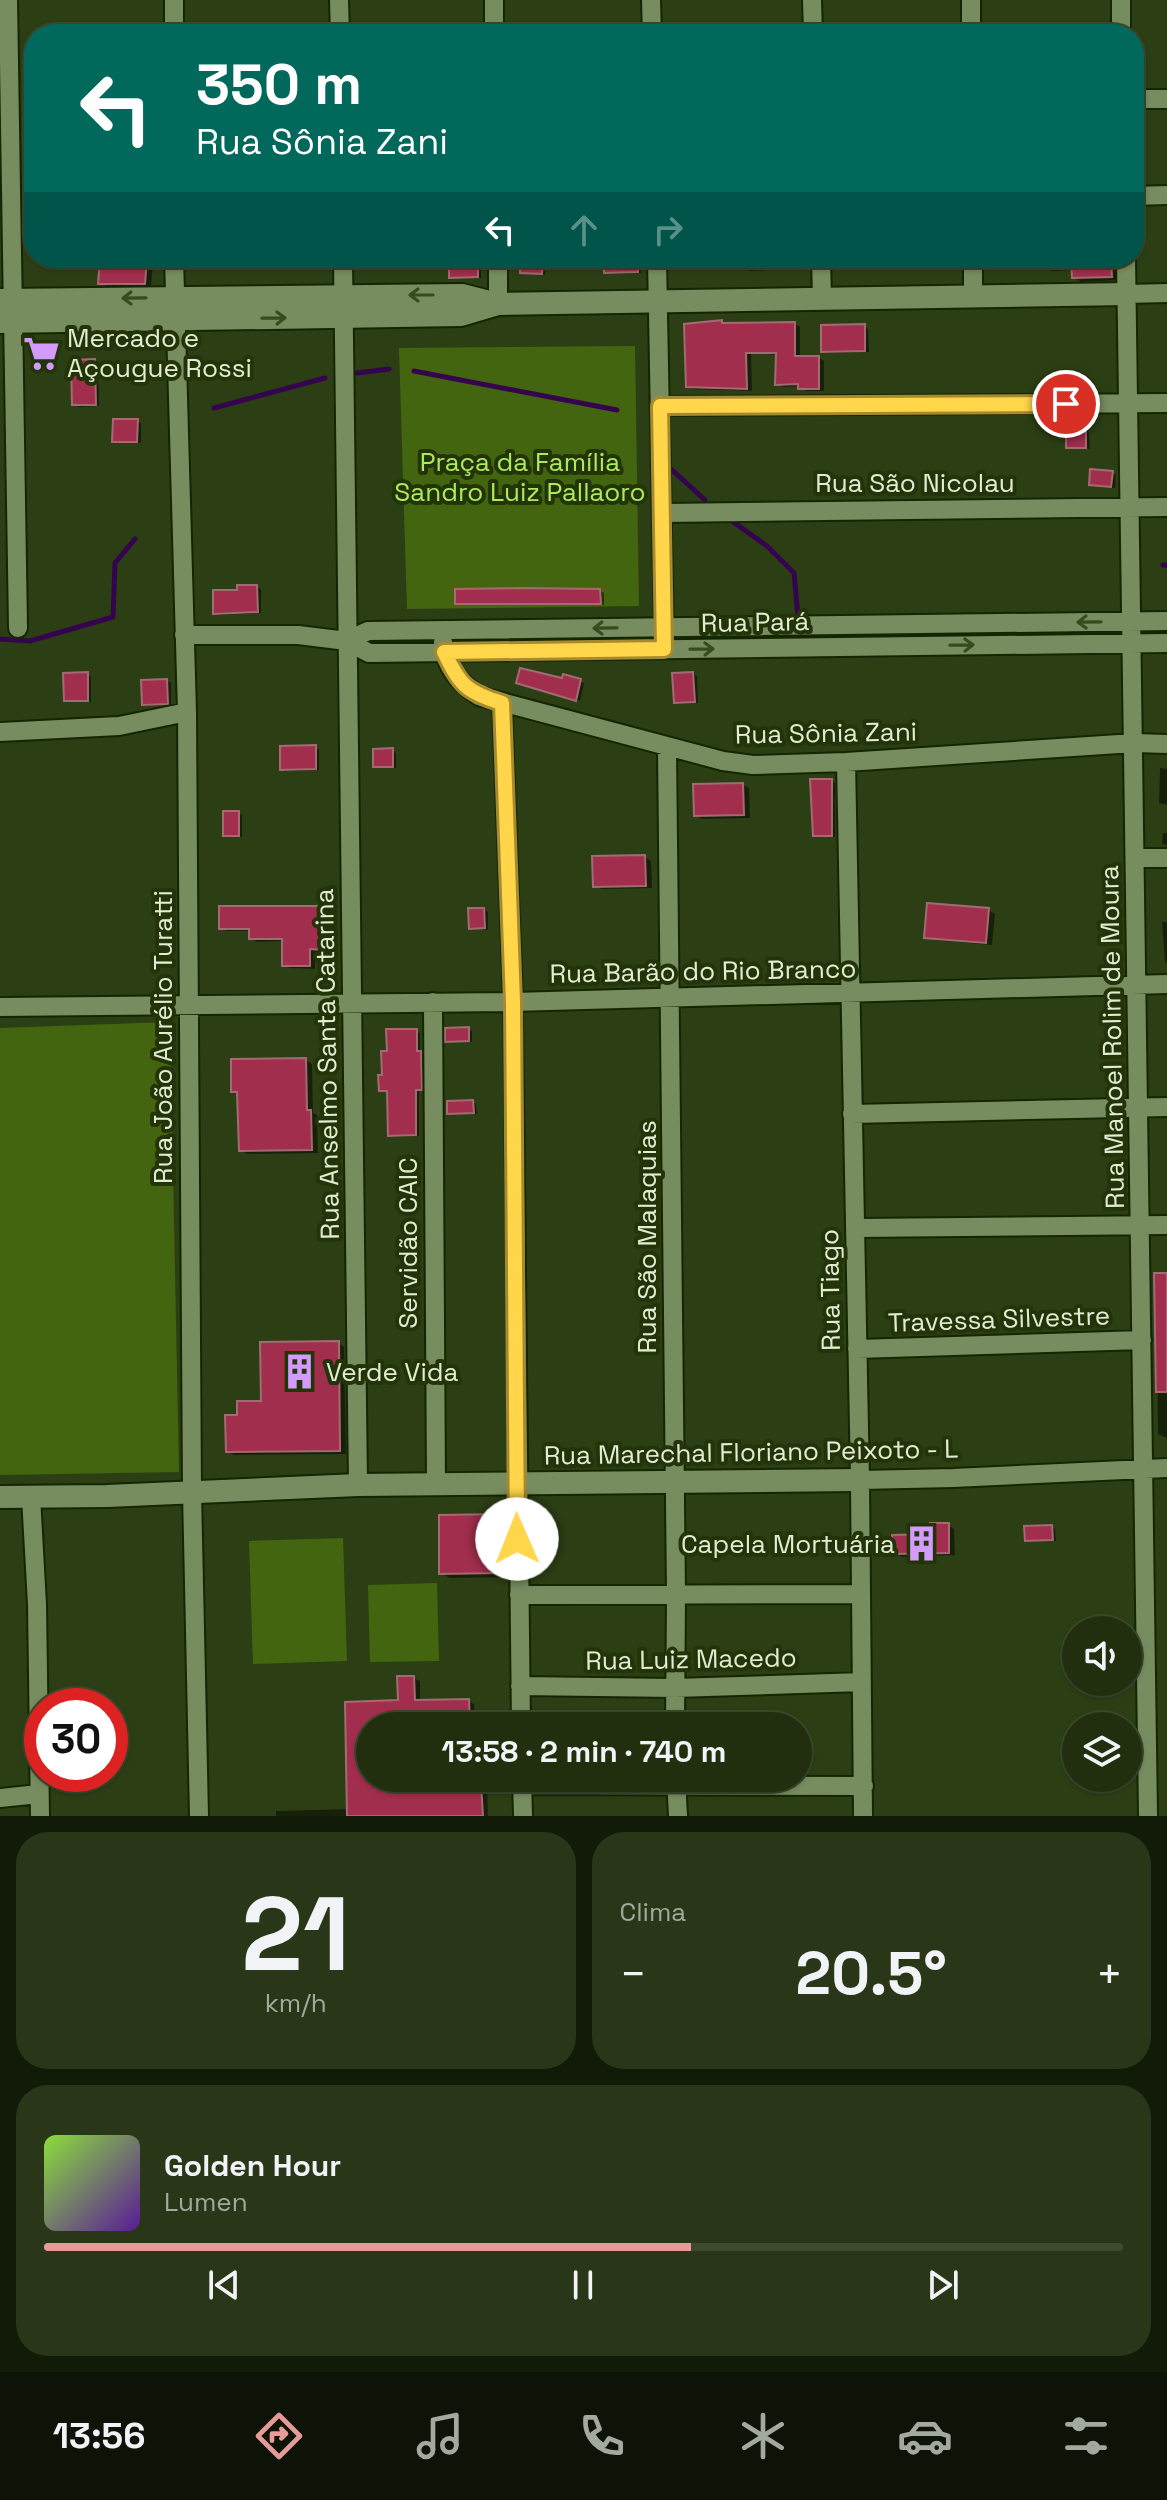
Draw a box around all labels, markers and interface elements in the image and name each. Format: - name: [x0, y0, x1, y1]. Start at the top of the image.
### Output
- text: 350 m: [196, 49, 362, 120]
- icon: left: [64, 56, 168, 160]
- text: Rua Sônia Zani: [196, 119, 448, 165]
- icon: left: [478, 208, 522, 252]
- icon: ahead: [562, 208, 606, 252]
- icon: right: [646, 208, 690, 252]
- one-way arrow: [408, 287, 435, 303]
- one-way arrow: [121, 290, 148, 306]
- one-way arrow: [260, 310, 287, 325]
- place label: Mercado e Açougue Rossi: [67, 321, 252, 385]
- supermarket icon: Mercado e Açougue Rossi: [22, 334, 60, 372]
- pin: [1032, 370, 1100, 438]
- icon: arrive: [1044, 382, 1088, 426]
- park label: Praça da Família Sandro Luiz Pallaoro: [394, 445, 646, 509]
- street label: Rua São Nicolau: [815, 466, 1015, 500]
- street label: Rua Pará: [700, 604, 810, 640]
- one-way arrow: [1076, 614, 1103, 629]
- one-way arrow: [592, 620, 619, 635]
- one-way arrow: [948, 637, 975, 653]
- one-way arrow: [688, 641, 715, 656]
- street label: Rua Sônia Zani: [735, 714, 917, 752]
- street label: Rua Manoel Rolim de Moura: [1092, 865, 1132, 1209]
- street label: Rua Anselmo Santa Catarina: [307, 888, 347, 1240]
- street label: Rua João Aurélio Turatti: [146, 890, 180, 1184]
- street label: Rua Barão do Rio Branco: [549, 951, 857, 991]
- street label: Rua São Malaquias: [630, 1120, 664, 1354]
- street label: Servidão CAIC: [391, 1157, 425, 1329]
- street label: Rua Tiago: [812, 1229, 848, 1351]
- street label: Travessa Silvestre: [887, 1298, 1111, 1340]
- building icon: Verde Vida: [281, 1353, 319, 1391]
- place label: Verde Vida: [326, 1355, 459, 1389]
- street label: Rua Marechal Floriano Peixoto - L: [544, 1431, 958, 1473]
- position arrow: [475, 1497, 559, 1581]
- building icon: Capela Mortuária: [902, 1525, 940, 1563]
- place label: Capela Mortuária: [681, 1527, 895, 1561]
- map controls: [1062, 1616, 1142, 1792]
- button: sound: [1062, 1616, 1142, 1696]
- street label: Rua Luiz Macedo: [585, 1640, 797, 1678]
- speed limit sign: 30: [24, 1688, 128, 1792]
- button: layers: [1062, 1712, 1142, 1792]
- text: 13:58 · 2 min · 740 m: [442, 1732, 726, 1771]
- text: 21: [241, 1868, 350, 2000]
- text: Clima: [620, 1895, 686, 1929]
- text: 20.5°: [796, 1935, 947, 2012]
- text: −: [620, 1946, 647, 2002]
- text: +: [1096, 1946, 1123, 2002]
- text: km/h: [265, 1986, 327, 2020]
- text: Golden Hour: [164, 2146, 341, 2185]
- text: Lumen: [164, 2185, 248, 2219]
- icon: previous: [202, 2263, 246, 2307]
- icon: pause: [561, 2263, 605, 2307]
- icon: next: [921, 2263, 965, 2307]
- icon: directions: [251, 2408, 307, 2464]
- icon: music: [412, 2408, 468, 2464]
- icon: phone: [574, 2408, 630, 2464]
- icon: climate: [735, 2408, 791, 2464]
- icon: car: [897, 2408, 953, 2464]
- icon: filters: [1058, 2408, 1114, 2464]
- text: 13:56: [53, 2413, 145, 2459]

